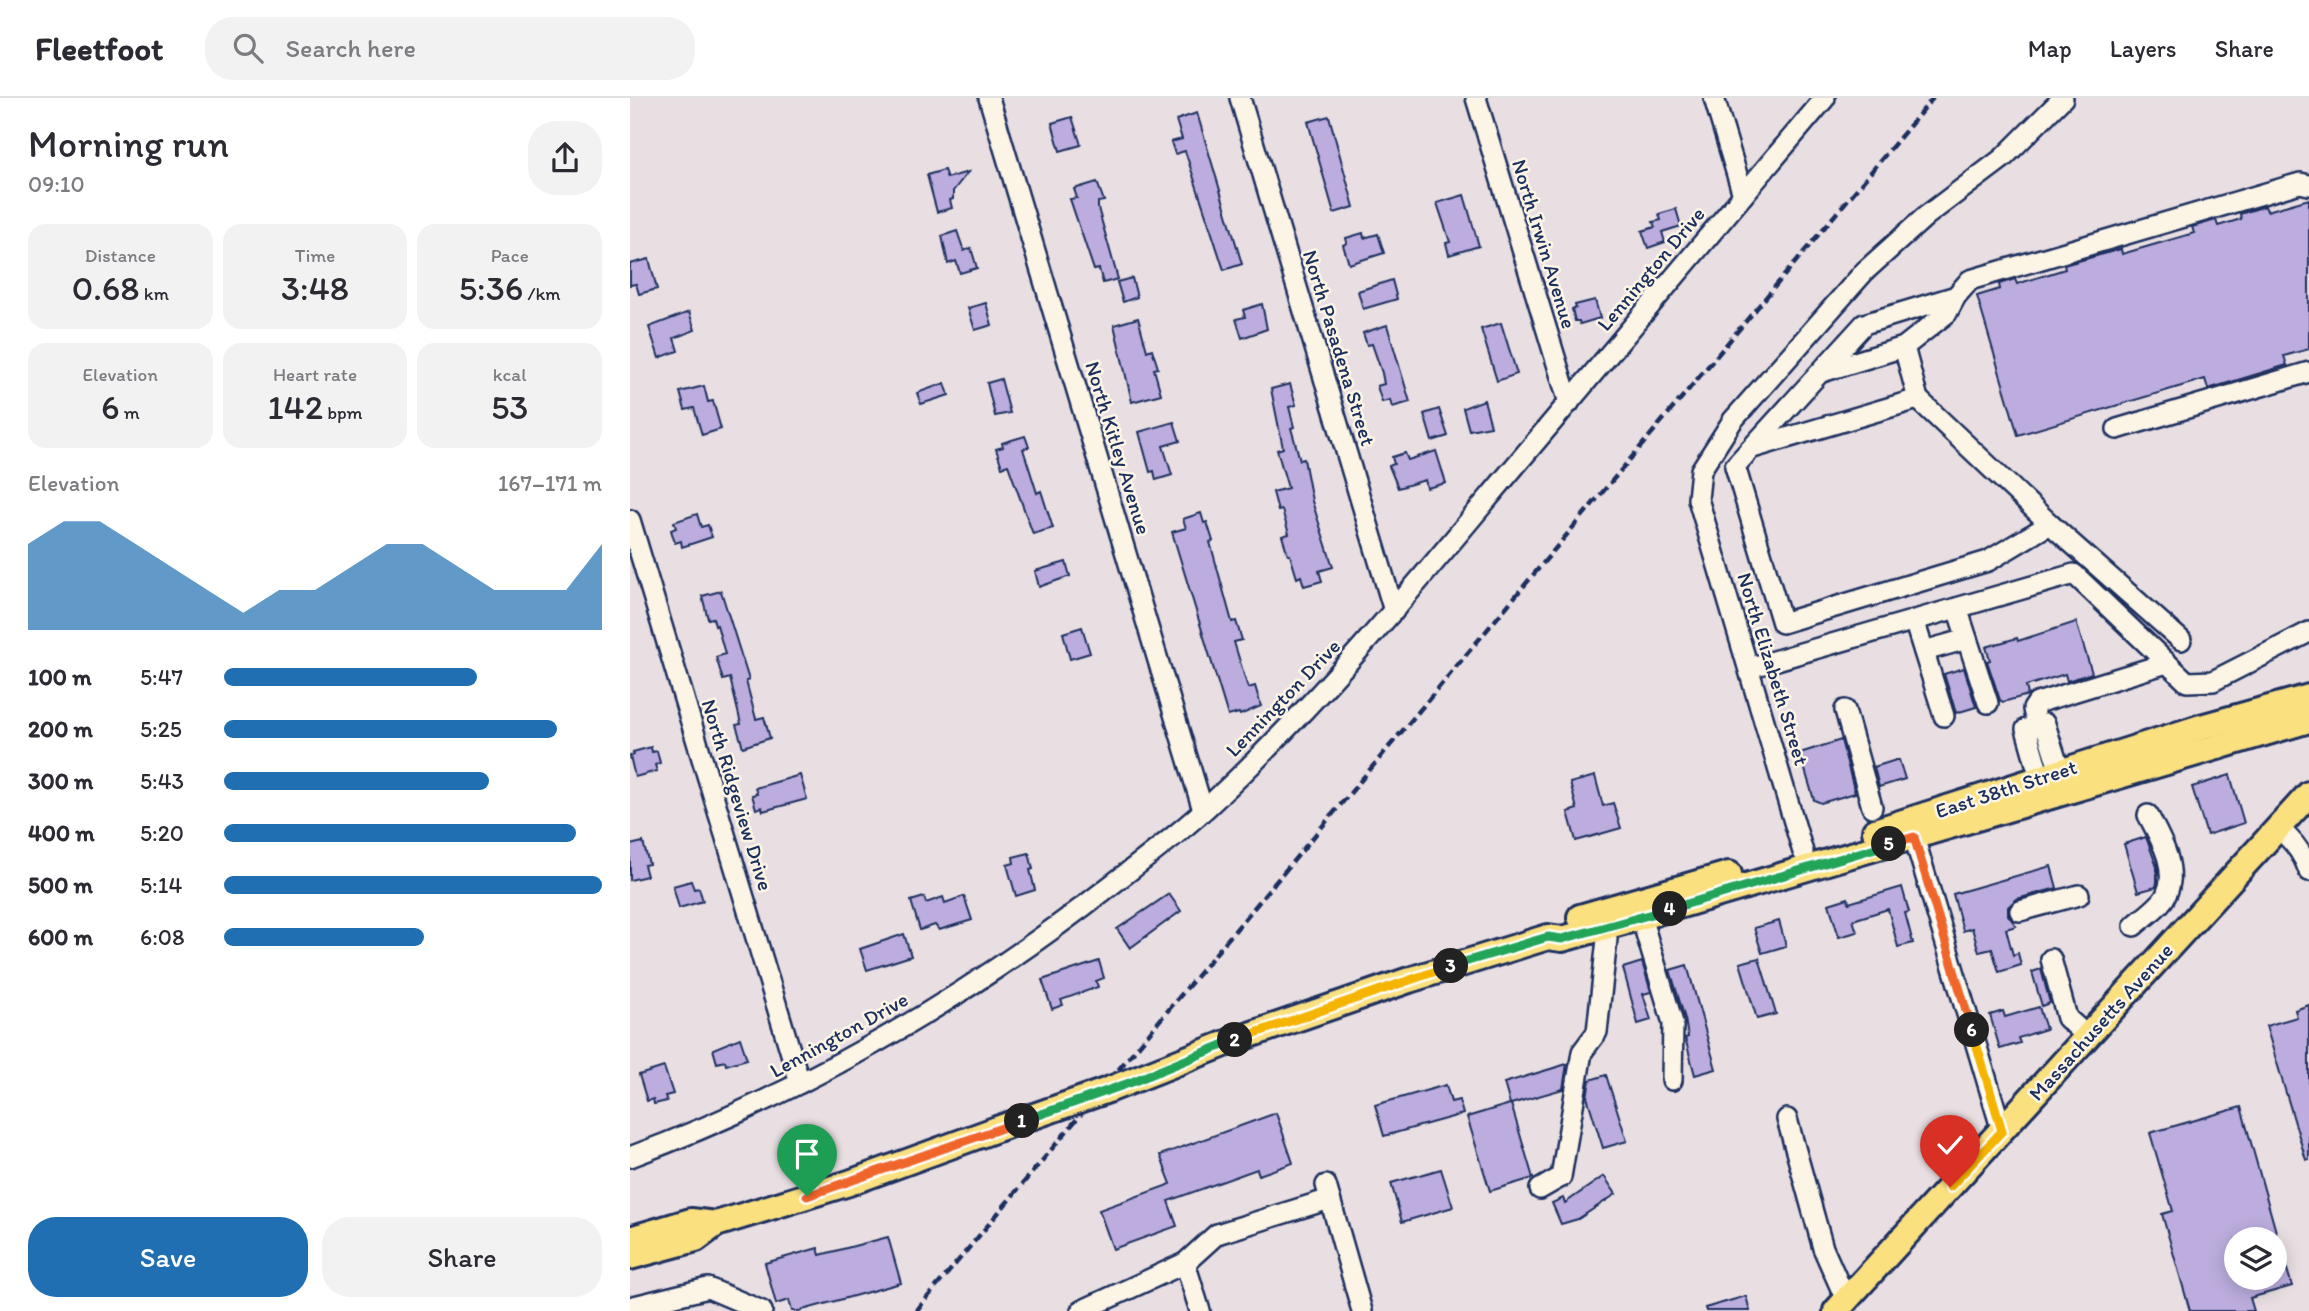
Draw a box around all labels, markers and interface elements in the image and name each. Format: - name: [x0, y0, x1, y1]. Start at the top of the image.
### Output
- search box: [205, 17, 695, 80]
- text: Fleetfoot: [35, 29, 163, 68]
- icon: search: [229, 29, 267, 67]
- text: Search here: [285, 32, 416, 64]
- text: Map: [2028, 34, 2072, 63]
- text: Layers: [2110, 34, 2177, 63]
- text: Share: [2215, 34, 2274, 63]
- text: Morning run: [28, 121, 229, 167]
- button: share: [528, 121, 602, 195]
- street label: North Irwin Avenue: [1507, 156, 1582, 331]
- text: 09:10: [28, 170, 85, 198]
- street label: Lennington Drive: [1591, 202, 1710, 336]
- text: Distance: [85, 244, 156, 267]
- text: Time: [295, 244, 335, 267]
- text: Pace: [491, 244, 529, 267]
- street label: North Pasadena Street: [1298, 247, 1381, 449]
- text: 0.68: [72, 267, 140, 309]
- text: 3:48: [281, 267, 349, 309]
- text: 5:36: [459, 267, 523, 309]
- text: km: [140, 282, 169, 305]
- text: /km: [523, 282, 561, 305]
- street label: North Kitley Avenue: [1080, 358, 1157, 537]
- text: Elevation: [83, 363, 158, 386]
- text: Heart rate: [273, 363, 357, 386]
- text: kcal: [493, 363, 527, 386]
- text: 6: [101, 386, 119, 428]
- text: 142: [267, 386, 323, 428]
- text: 53: [491, 386, 528, 428]
- text: m: [119, 401, 140, 424]
- text: bpm: [323, 401, 363, 424]
- text: Elevation: [28, 469, 119, 497]
- text: 167–171 m: [498, 469, 602, 497]
- street label: North Elizabeth Street: [1732, 569, 1815, 768]
- street label: Lennington Drive: [1220, 633, 1345, 762]
- text: 100 m: [28, 663, 92, 691]
- text: 5:47: [140, 663, 183, 691]
- street label: North Ridgeview Drive: [696, 696, 778, 894]
- text: 200 m: [28, 715, 93, 743]
- text: 5:25: [140, 715, 182, 743]
- street label: East 38th Street: [1932, 754, 2080, 823]
- text: 300 m: [28, 767, 93, 795]
- text: 5:43: [140, 767, 184, 795]
- text: 400 m: [28, 819, 95, 847]
- text: 5:20: [140, 819, 184, 847]
- pin: 5: [1872, 826, 1906, 862]
- text: 5: [1884, 832, 1893, 855]
- text: 500 m: [28, 871, 93, 899]
- text: 5:14: [140, 871, 182, 899]
- pin: 4: [1653, 892, 1688, 926]
- text: 4: [1664, 897, 1675, 920]
- text: 600 m: [28, 923, 93, 951]
- text: 6:08: [140, 923, 185, 951]
- street label: Massachusetts Avenue: [2023, 938, 2178, 1106]
- pin: 3: [1434, 948, 1468, 984]
- text: 3: [1445, 954, 1456, 977]
- street label: Lennington Drive: [765, 986, 912, 1083]
- pin: 6: [1954, 1012, 1990, 1048]
- text: 6: [1966, 1018, 1977, 1041]
- pin: 2: [1218, 1023, 1252, 1058]
- text: 2: [1230, 1028, 1240, 1051]
- pin: 1: [1004, 1104, 1040, 1138]
- text: 1: [1017, 1109, 1026, 1132]
- pin: [1920, 1115, 1980, 1187]
- pin: [777, 1124, 837, 1196]
- icon: check: [1931, 1126, 1969, 1164]
- icon: arrive: [788, 1135, 826, 1173]
- button: Save: [28, 1217, 308, 1297]
- button: Share: [322, 1217, 602, 1297]
- map controls: [2224, 1227, 2287, 1290]
- button: layers: [2224, 1227, 2287, 1290]

